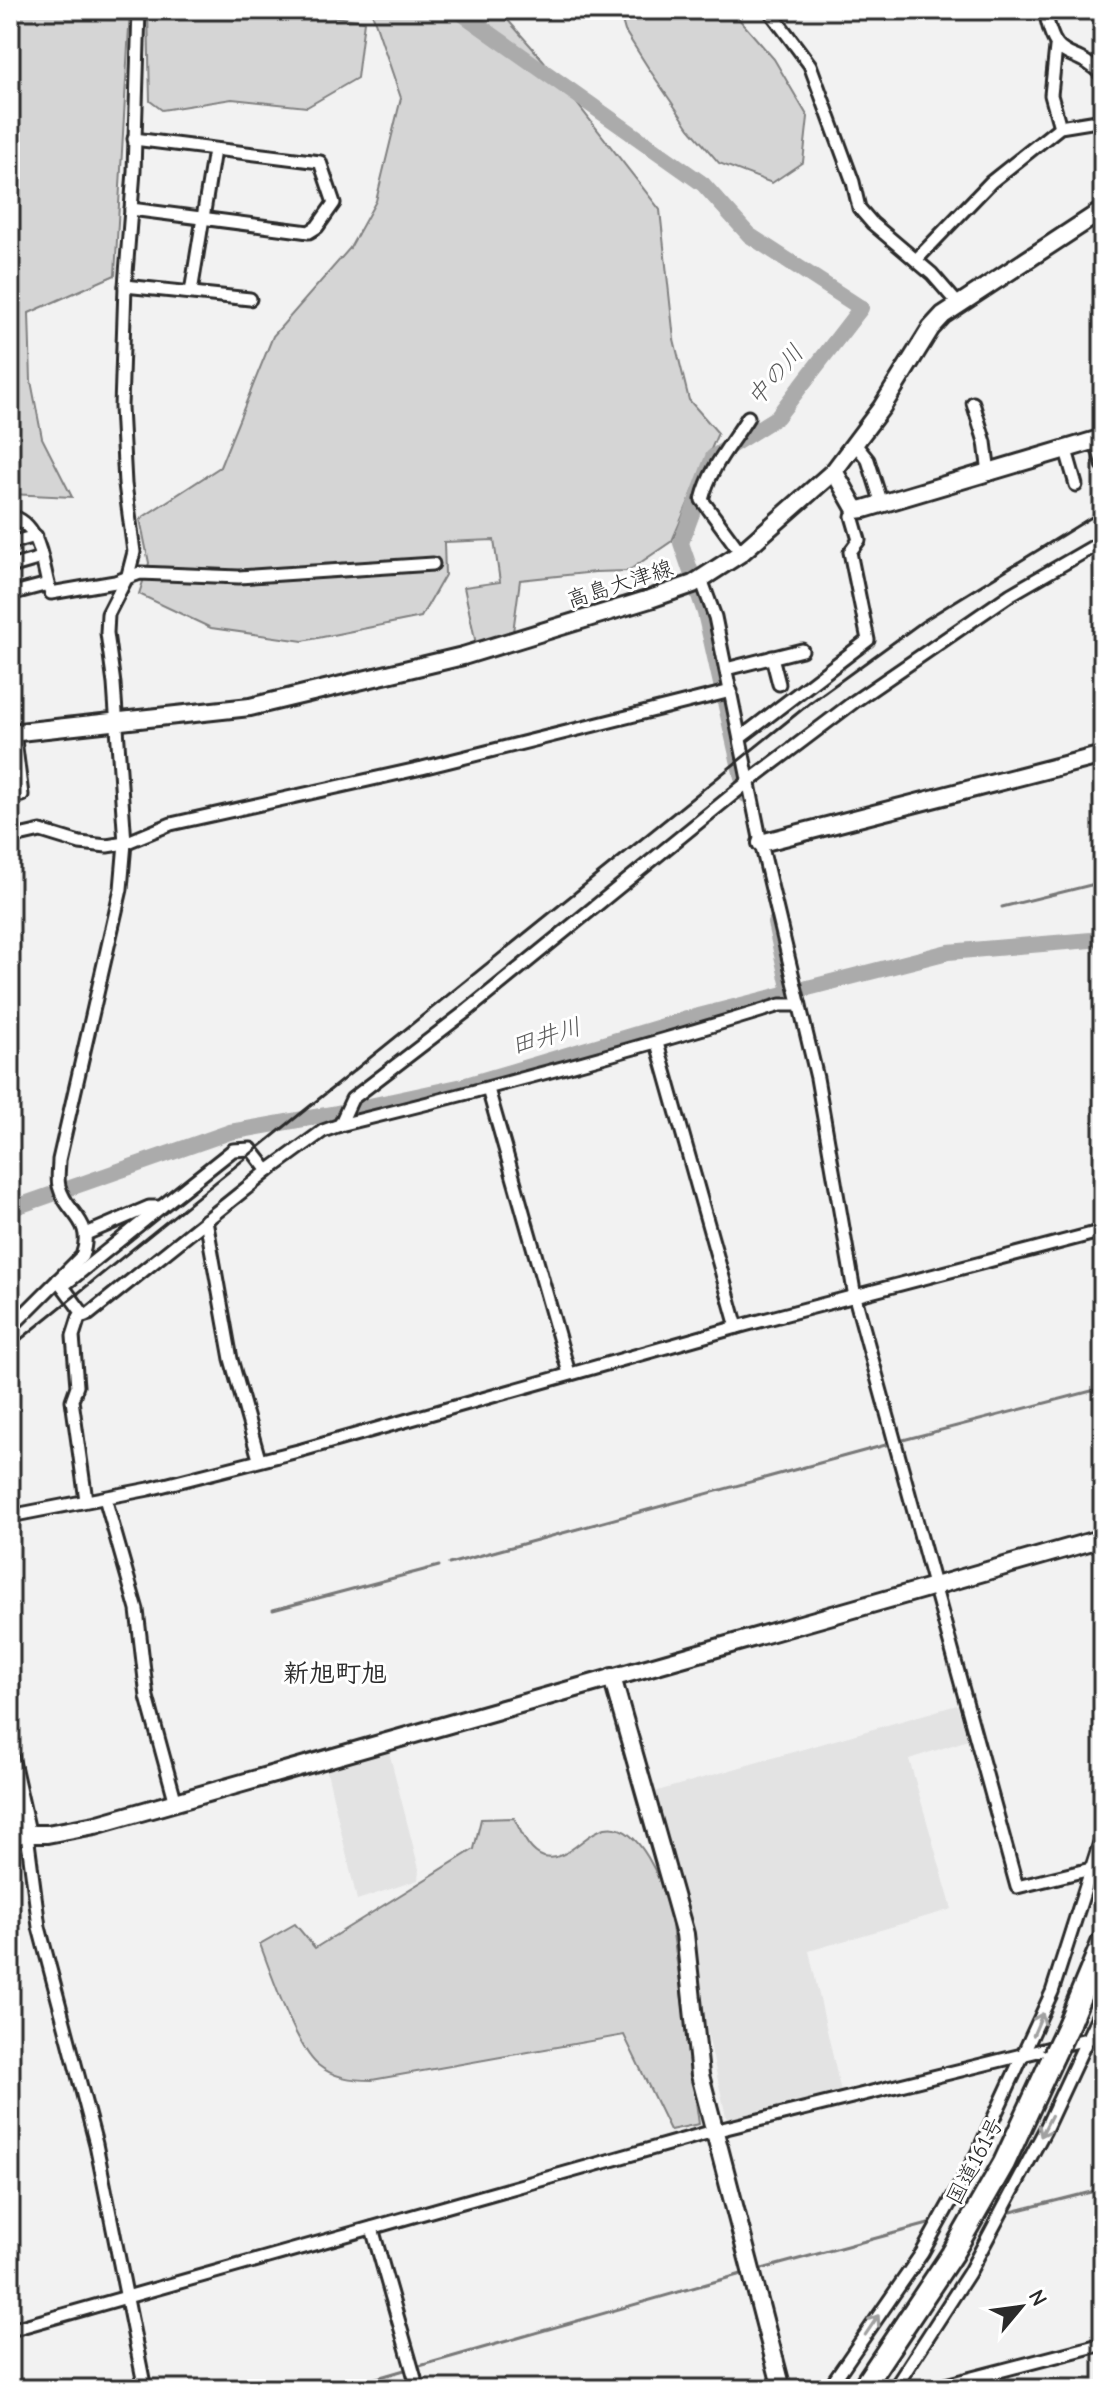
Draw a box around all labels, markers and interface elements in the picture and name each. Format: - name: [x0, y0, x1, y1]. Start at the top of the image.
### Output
- water label: 中の川: [741, 339, 809, 411]
- street label: 高島大津線: [564, 555, 676, 613]
- water label: 田井川: [507, 1012, 585, 1060]
- district label: 新旭町旭: [283, 1659, 387, 1689]
- one-way arrow: [1031, 2012, 1046, 2037]
- street label: 国道161号: [941, 2113, 1009, 2209]
- one-way arrow: [1038, 2114, 1054, 2138]
- north arrow: [981, 2267, 1061, 2347]
- text: N: [1023, 2285, 1052, 2310]
- one-way arrow: [864, 2314, 880, 2336]

